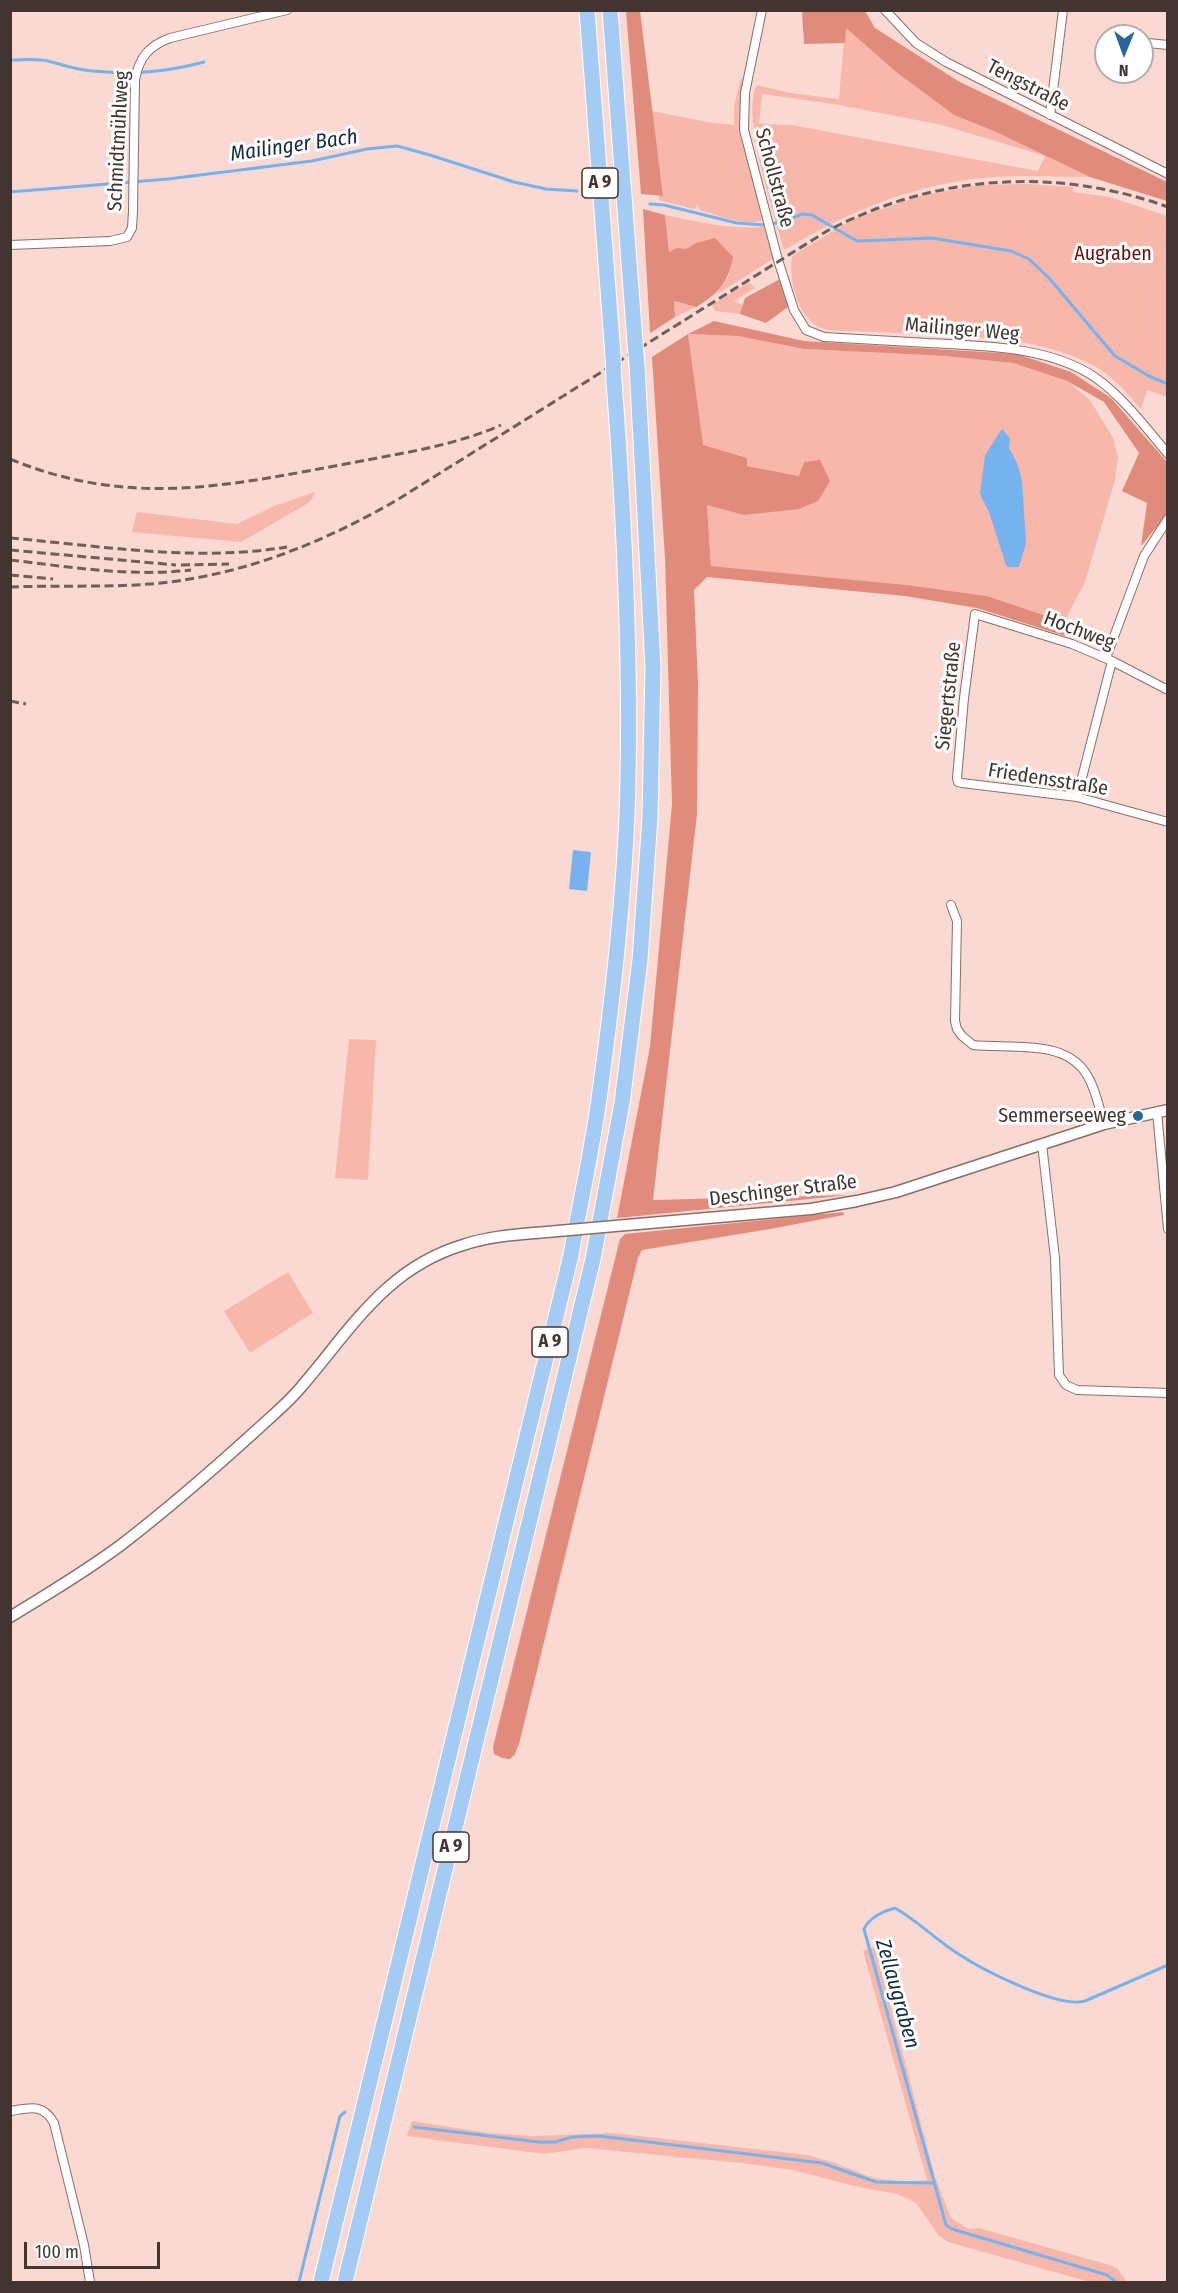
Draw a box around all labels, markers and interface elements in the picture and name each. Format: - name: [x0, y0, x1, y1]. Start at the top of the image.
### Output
- north arrow: [1094, 24, 1154, 84]
- street label: Tengstraße: [983, 55, 1073, 117]
- text: N: [1119, 61, 1129, 80]
- street label: Schmidtmühlweg: [103, 70, 135, 212]
- water label: Mailinger Bach: [229, 125, 359, 167]
- street label: Schollstraße: [749, 126, 799, 230]
- road number: A 9: [582, 168, 618, 198]
- park label: Augraben: [1074, 242, 1152, 266]
- street label: Mailinger Weg: [904, 313, 1020, 347]
- street label: Hochweg: [1040, 607, 1118, 655]
- street label: Siegertstraße: [931, 640, 967, 752]
- street label: Friedensstraße: [986, 759, 1110, 801]
- place label: Semmerseeweg: [998, 1104, 1126, 1128]
- marker: Semmerseeweg: [1131, 1109, 1145, 1123]
- street label: Deschinger Straße: [708, 1170, 858, 1212]
- road number: A 9: [532, 1327, 568, 1357]
- road number: A 9: [433, 1832, 469, 1862]
- water label: Zellaugraben: [869, 1936, 925, 2052]
- scale bar: [27, 2230, 164, 2268]
- text: 100 m: [35, 2241, 79, 2263]

